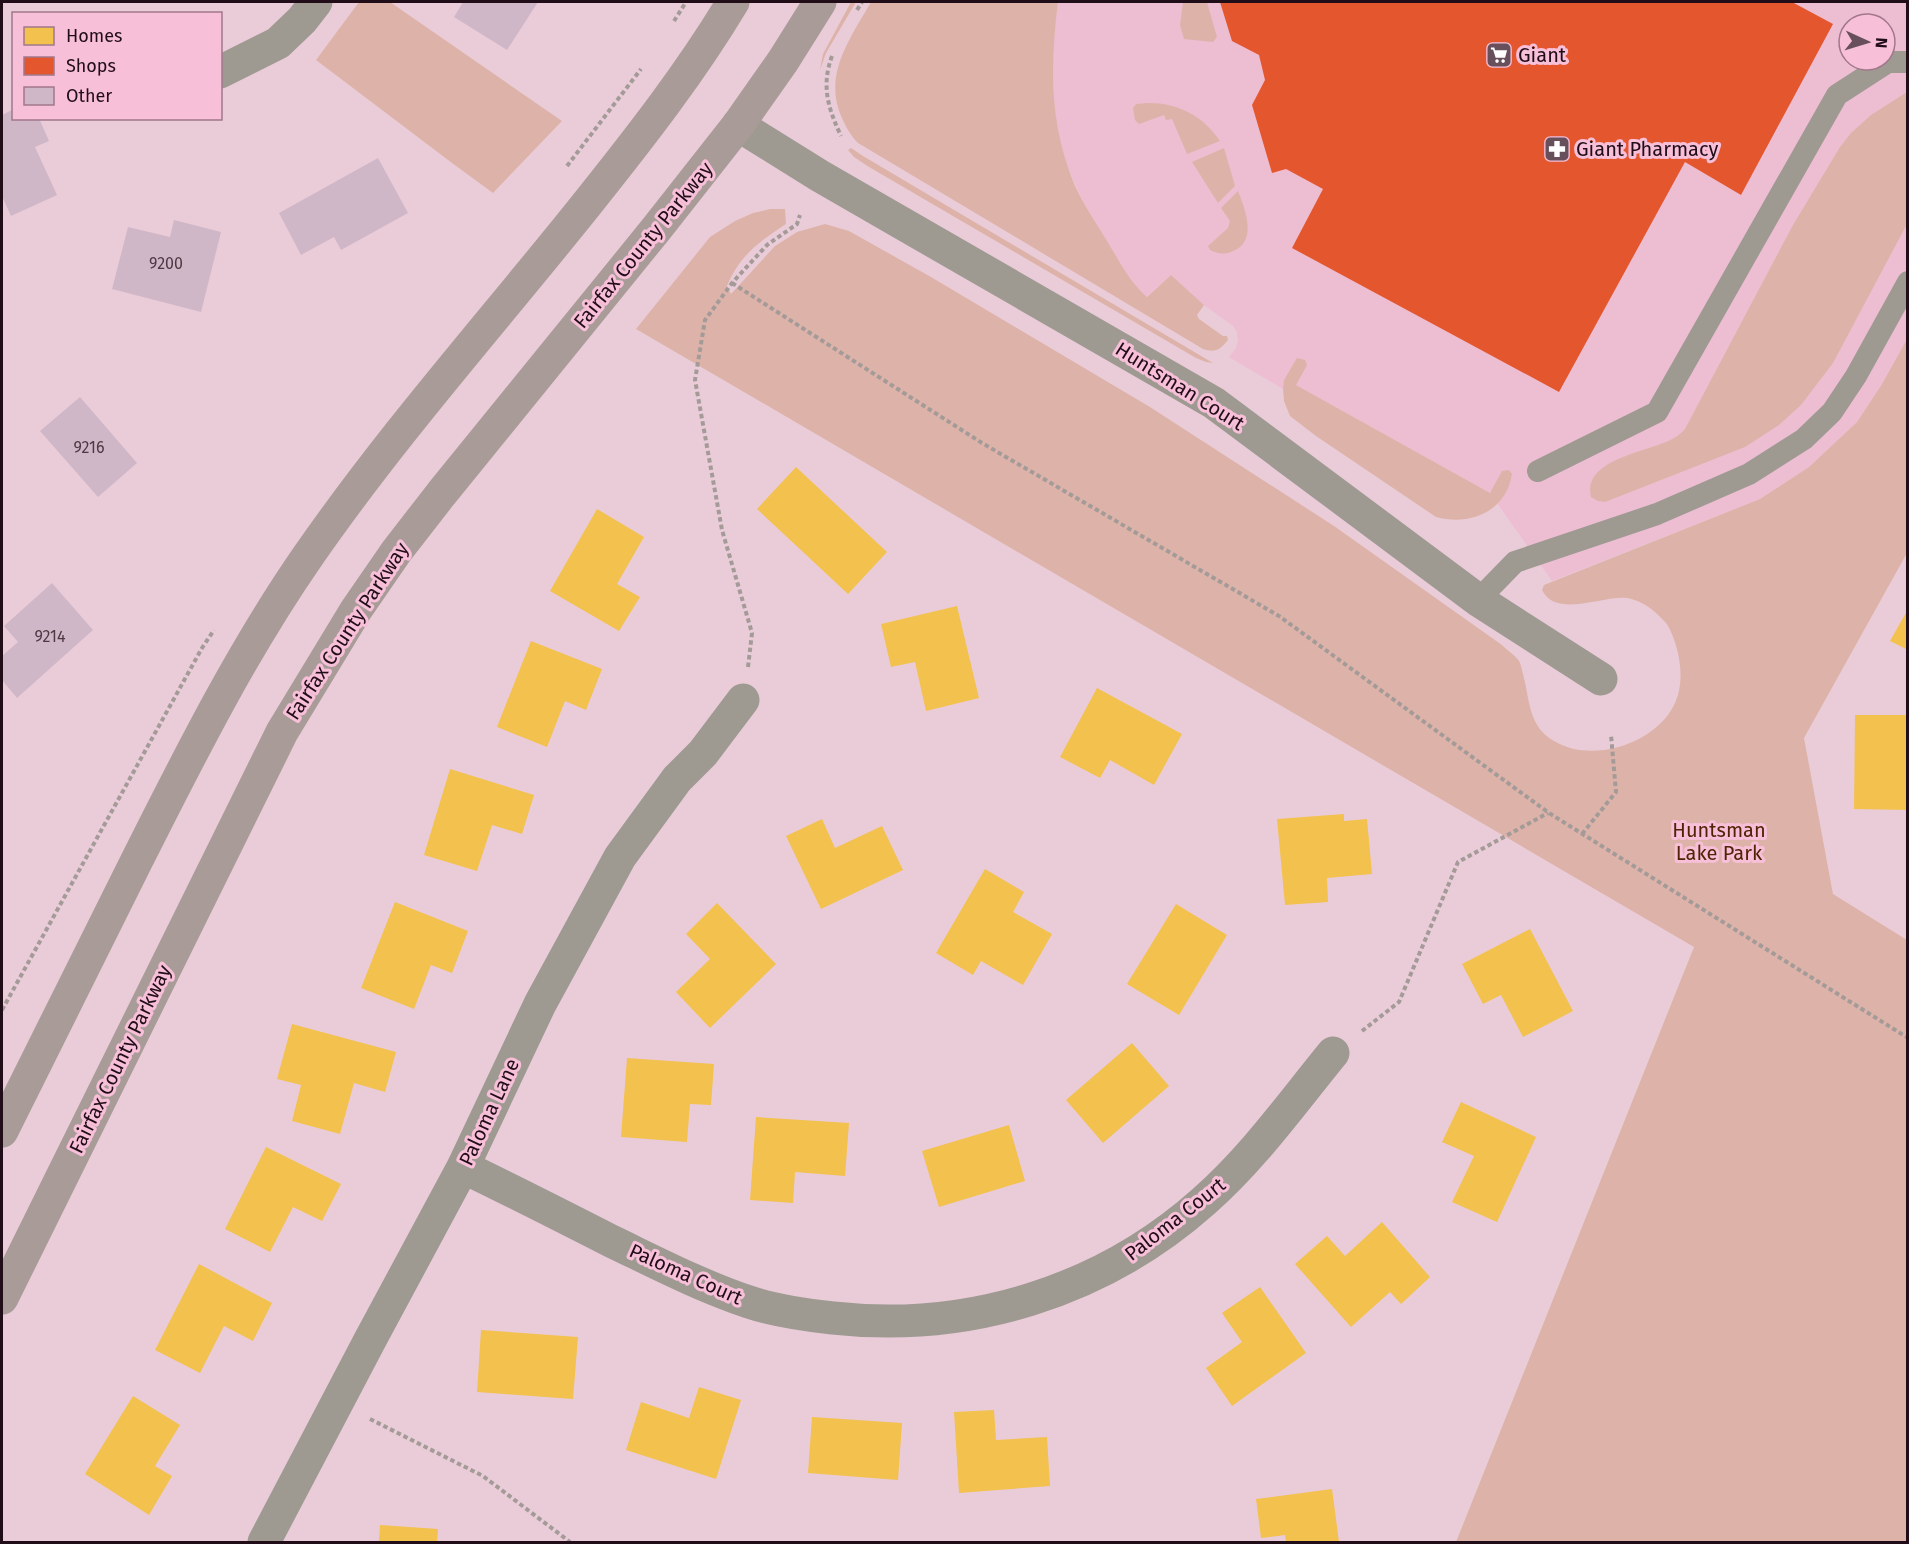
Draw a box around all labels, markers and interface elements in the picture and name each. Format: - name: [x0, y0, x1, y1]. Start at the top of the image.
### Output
- legend: [12, 12, 222, 120]
- north arrow: [1837, 12, 1897, 72]
- text: Homes: [66, 25, 122, 47]
- text: N: [1872, 37, 1891, 49]
- supermarket icon: Giant: [1484, 40, 1514, 70]
- place label: Giant: [1518, 43, 1567, 67]
- text: Shops: [66, 55, 116, 77]
- text: Other: [66, 85, 112, 107]
- pharmacy icon: Giant Pharmacy: [1542, 134, 1572, 164]
- place label: Giant Pharmacy: [1576, 137, 1718, 161]
- street label: Fairfax County Parkway: [569, 157, 718, 333]
- house number: 9200: [149, 254, 183, 273]
- street label: Huntsman Court: [1111, 337, 1250, 436]
- house number: 9216: [73, 438, 105, 457]
- street label: Fairfax County Parkway: [281, 538, 414, 724]
- house number: 9214: [34, 627, 66, 646]
- park label: Huntsman Lake Park: [1672, 818, 1766, 865]
- street label: Fairfax County Parkway: [64, 961, 176, 1157]
- street label: Paloma Lane: [454, 1055, 524, 1169]
- street label: Paloma Court: [1120, 1172, 1231, 1266]
- street label: Paloma Court: [626, 1238, 747, 1310]

